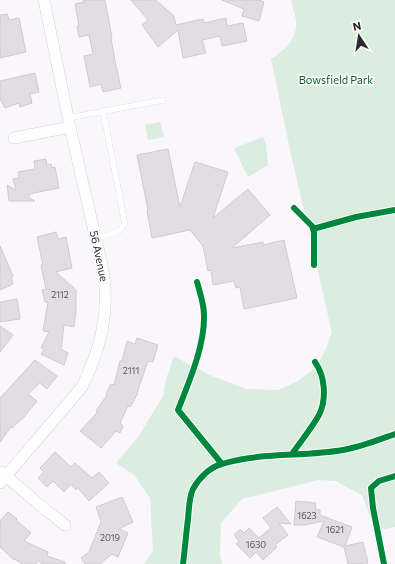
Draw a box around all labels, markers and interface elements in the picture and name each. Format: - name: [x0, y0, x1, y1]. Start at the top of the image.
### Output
- north arrow: [339, 16, 379, 56]
- text: N: [351, 19, 362, 33]
- park label: Bowsfield Park: [299, 73, 373, 86]
- street label: 56 Avenue: [88, 229, 111, 283]
- house number: 2112: [51, 289, 69, 300]
- house number: 2111: [123, 365, 139, 376]
- house number: 1623: [297, 510, 317, 521]
- house number: 1621: [326, 524, 344, 535]
- house number: 2019: [100, 532, 120, 543]
- house number: 1630: [246, 539, 266, 550]

